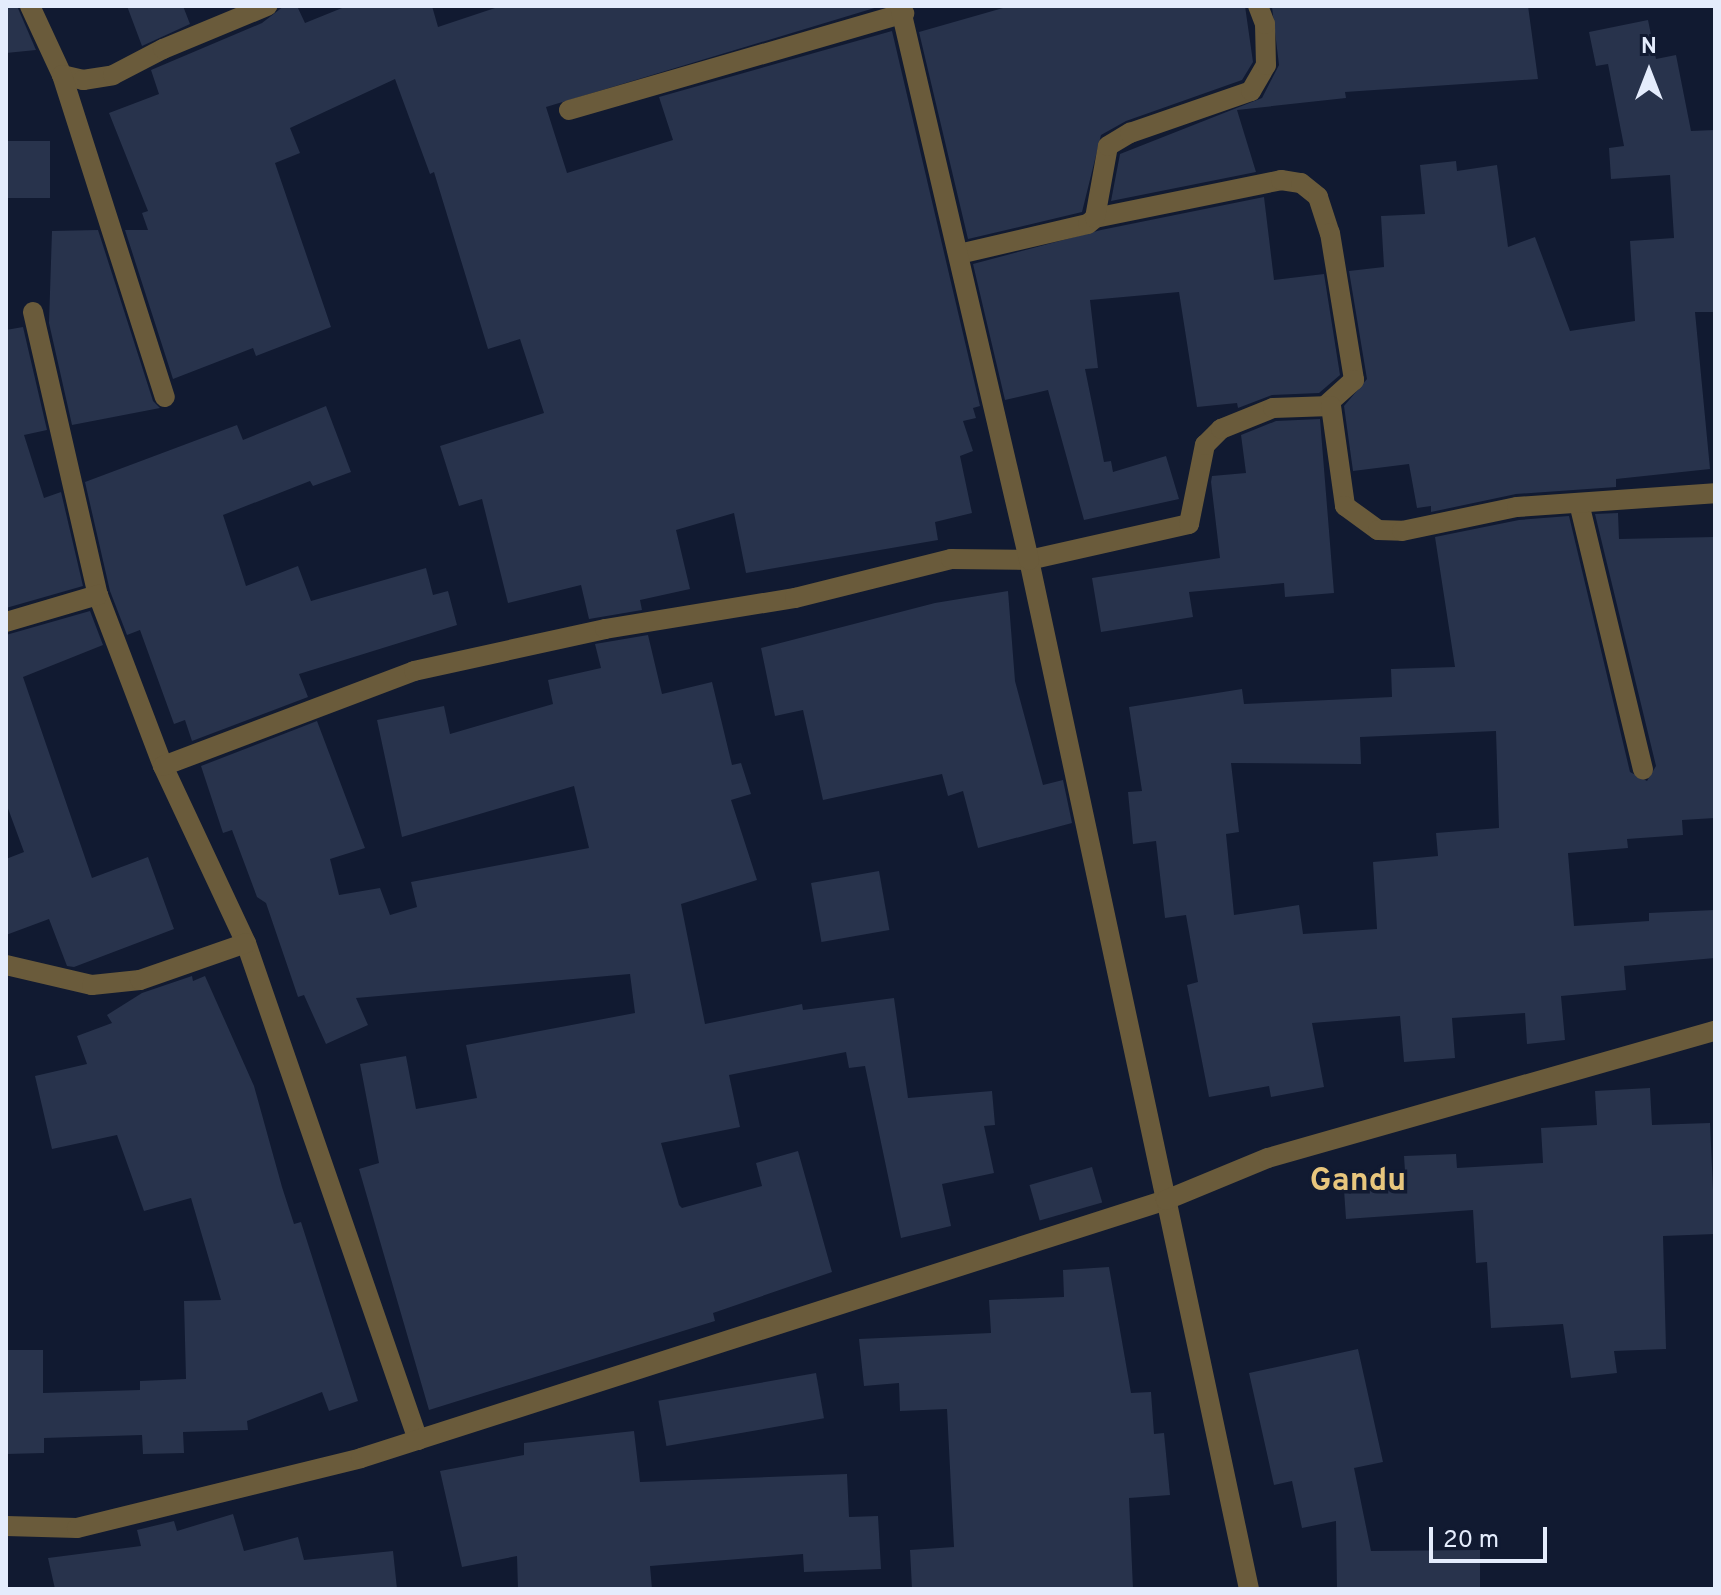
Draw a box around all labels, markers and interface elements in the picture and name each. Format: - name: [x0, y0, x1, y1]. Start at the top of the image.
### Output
- north arrow: [1609, 32, 1689, 112]
- text: N: [1641, 34, 1657, 61]
- district label: Gandu: [1310, 1163, 1406, 1201]
- scale bar: [1433, 1511, 1551, 1561]
- text: 20 m: [1443, 1526, 1499, 1556]

